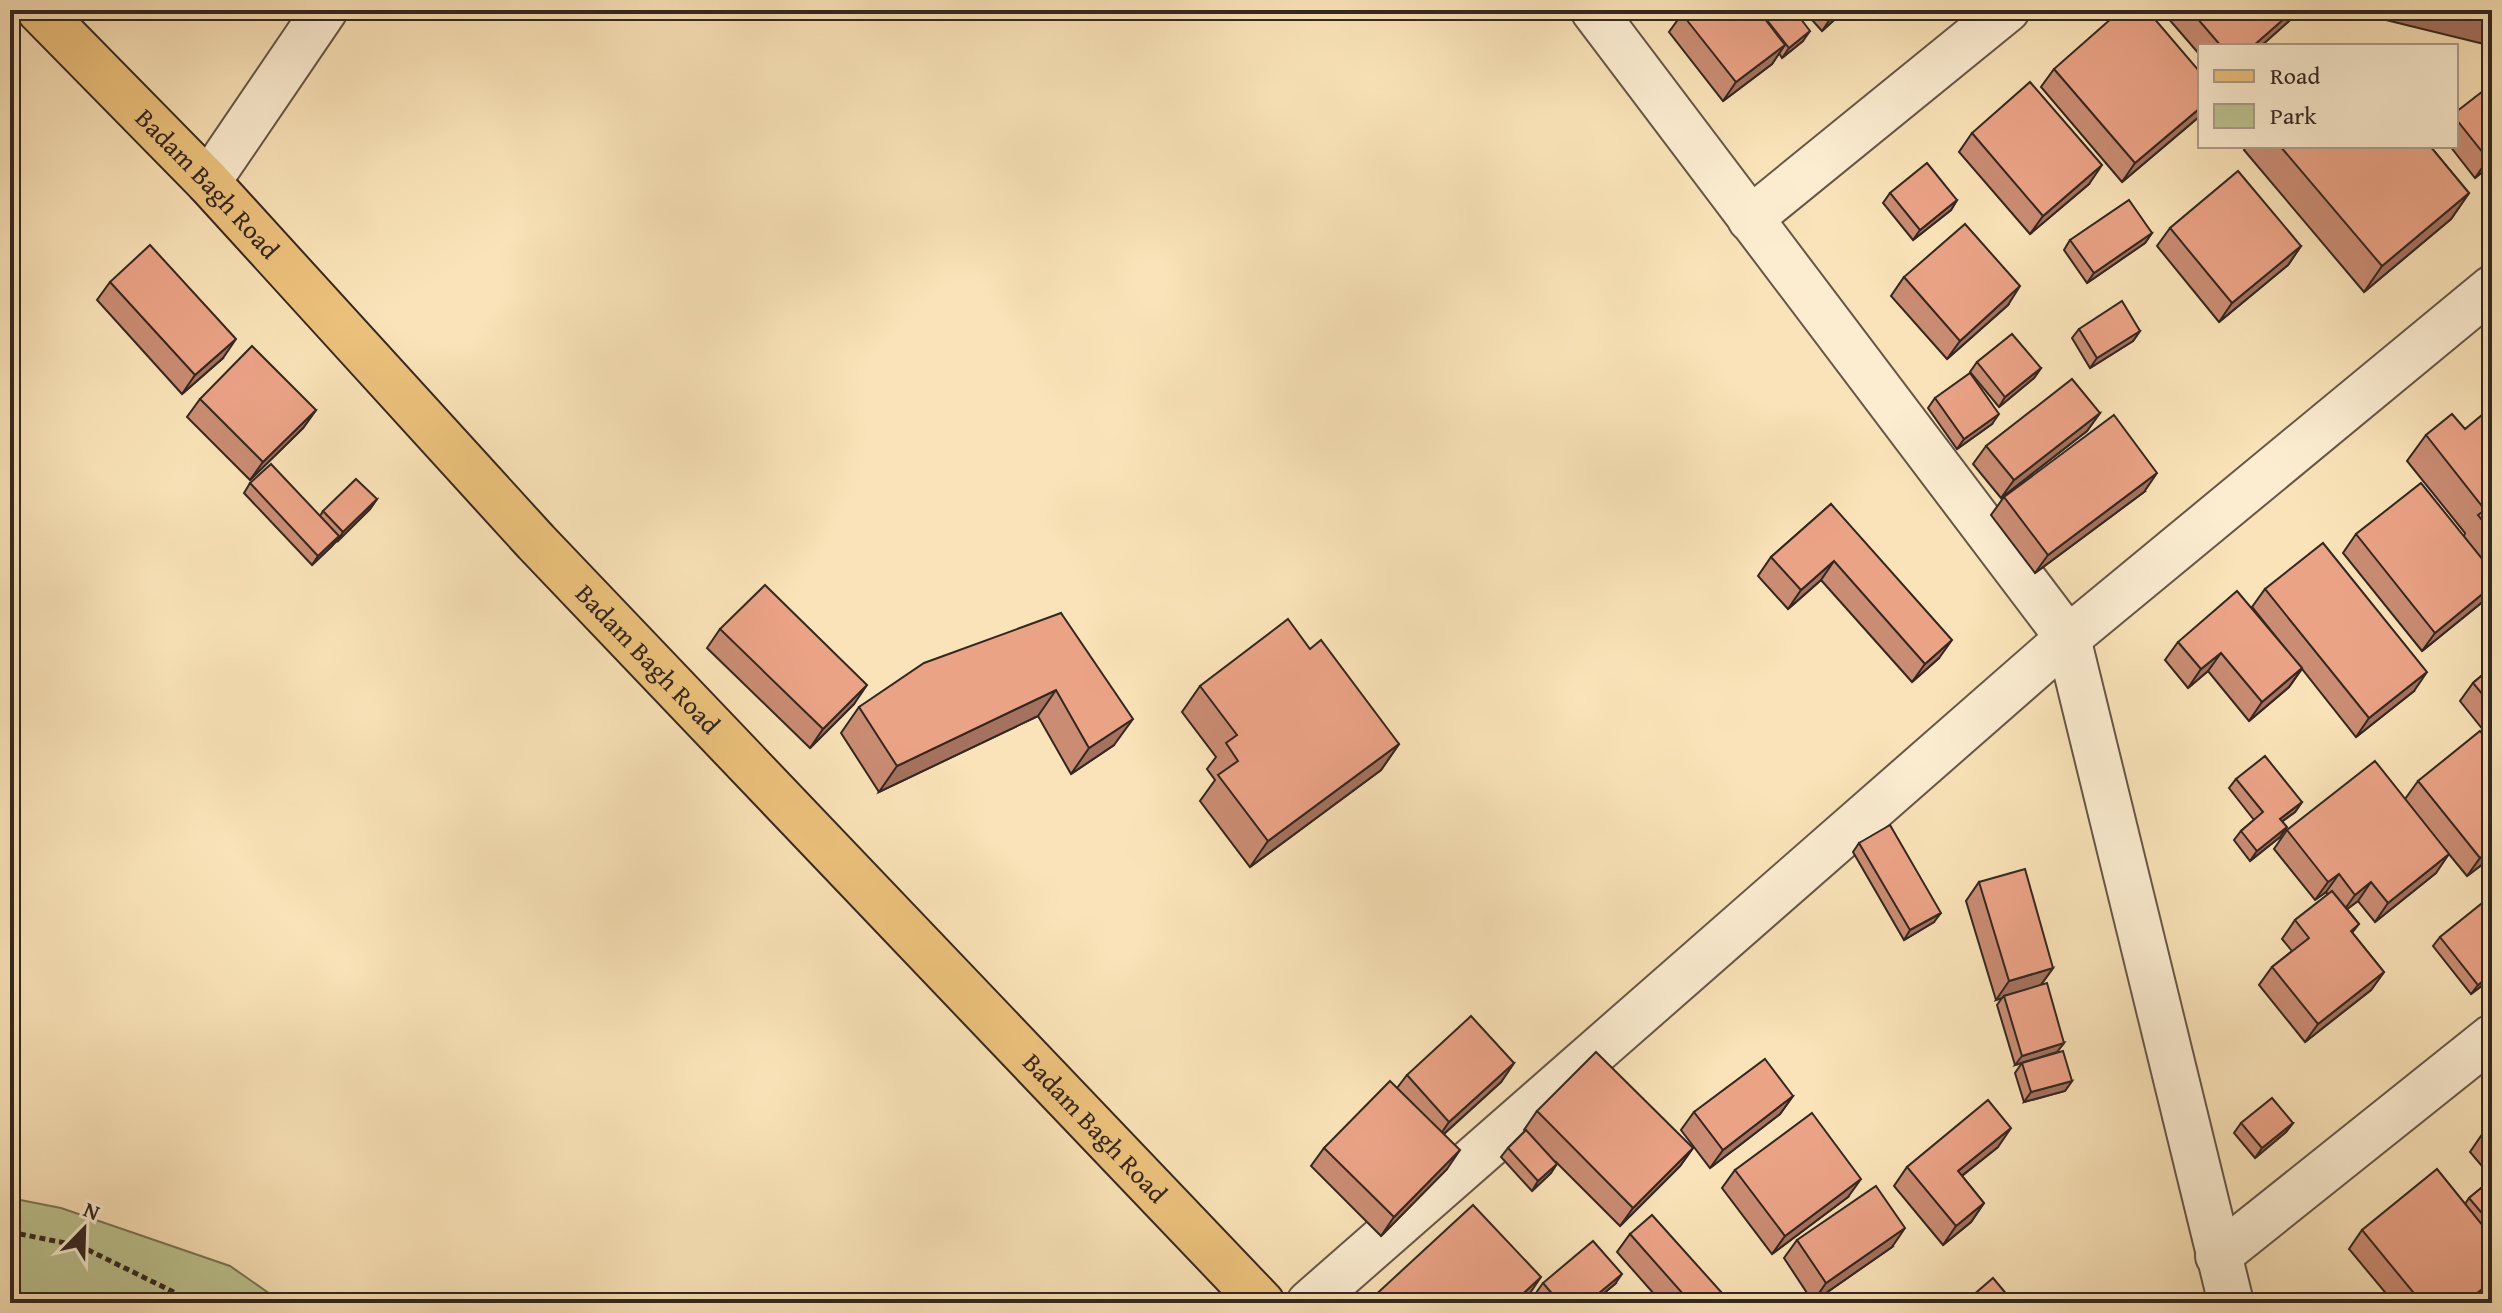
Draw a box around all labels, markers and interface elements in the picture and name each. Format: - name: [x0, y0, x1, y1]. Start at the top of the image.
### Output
- legend: [2198, 44, 2458, 148]
- text: Road: [2270, 58, 2320, 93]
- text: Park: [2270, 98, 2317, 133]
- street label: Badam Bagh Road: [127, 99, 289, 268]
- street label: Badam Bagh Road: [567, 575, 730, 743]
- street label: Badam Bagh Road: [1014, 1044, 1177, 1212]
- north arrow: [44, 1189, 124, 1269]
- text: N: [79, 1193, 105, 1228]

